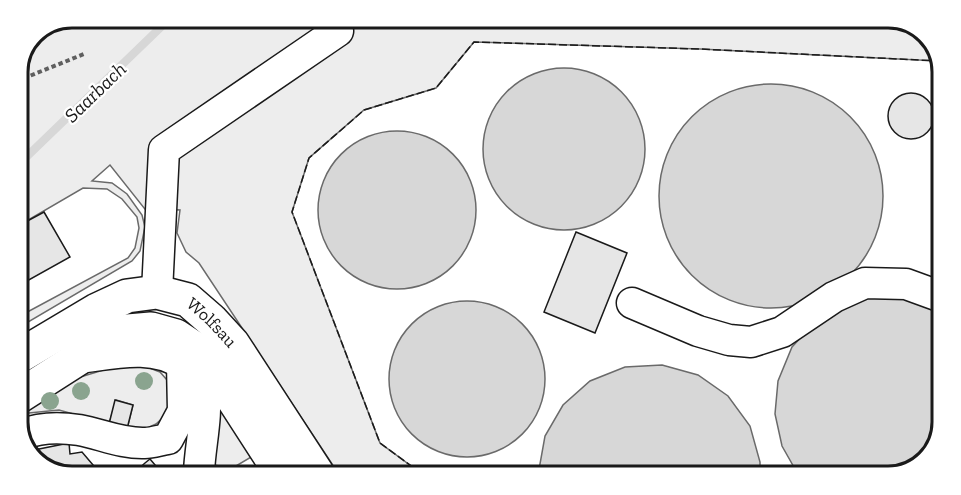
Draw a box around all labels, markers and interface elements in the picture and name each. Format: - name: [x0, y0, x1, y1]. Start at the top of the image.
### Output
- water label: Saarbach: [59, 57, 131, 127]
- street label: Wolfsau: [182, 293, 242, 352]

